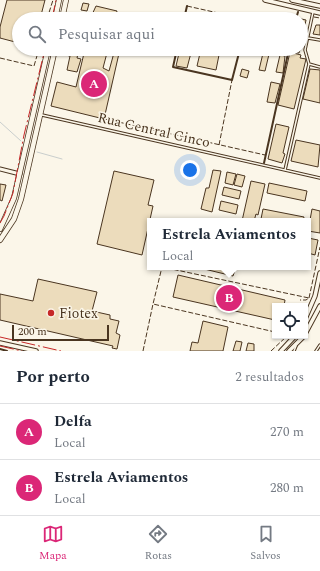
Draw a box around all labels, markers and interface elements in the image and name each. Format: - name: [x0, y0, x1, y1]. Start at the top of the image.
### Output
- search box: [12, 12, 308, 56]
- icon: search: [26, 23, 48, 45]
- text: Pesquisar aqui: [58, 23, 155, 46]
- pin: A: [81, 69, 107, 99]
- street label: Rua Central Cinco: [96, 107, 212, 153]
- your location: [180, 160, 200, 180]
- popup: [147, 218, 311, 270]
- text: Estrela Aviamentos: [162, 223, 296, 246]
- text: Local: [162, 246, 193, 266]
- pin: B: [216, 283, 242, 313]
- place label: Fiotex: [59, 303, 98, 324]
- map controls: [272, 303, 308, 339]
- button: locate: [272, 303, 308, 339]
- marker: Fiotex: [46, 308, 56, 318]
- scale bar: [12, 323, 109, 342]
- text: 200 m: [18, 323, 47, 340]
- text: Por perto: [16, 364, 90, 390]
- text: 2 resultados: [235, 367, 304, 387]
- text: Delfa: [54, 410, 92, 433]
- text: A: [24, 422, 34, 442]
- text: 270 m: [270, 422, 304, 442]
- text: Local: [54, 433, 86, 453]
- text: Estrela Aviamentos: [54, 466, 188, 489]
- text: B: [24, 478, 34, 498]
- text: 280 m: [270, 478, 304, 498]
- text: Local: [54, 489, 86, 509]
- tab: Mapa: [39, 523, 67, 564]
- tab: Rotas: [145, 523, 172, 564]
- tab: Salvos: [250, 523, 281, 564]

